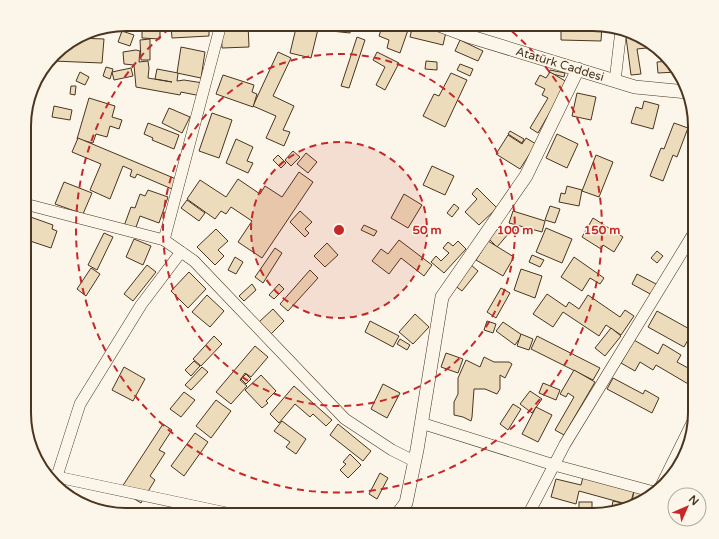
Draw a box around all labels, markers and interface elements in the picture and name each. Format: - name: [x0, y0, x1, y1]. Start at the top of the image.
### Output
- street label: Atatürk Caddesi: [514, 44, 606, 84]
- centre of rings: [332, 223, 346, 237]
- text: 50 m: [412, 223, 442, 237]
- text: 100 m: [497, 223, 533, 237]
- text: 150 m: [584, 223, 620, 237]
- north arrow: [667, 487, 707, 527]
- text: N: [686, 493, 701, 508]

